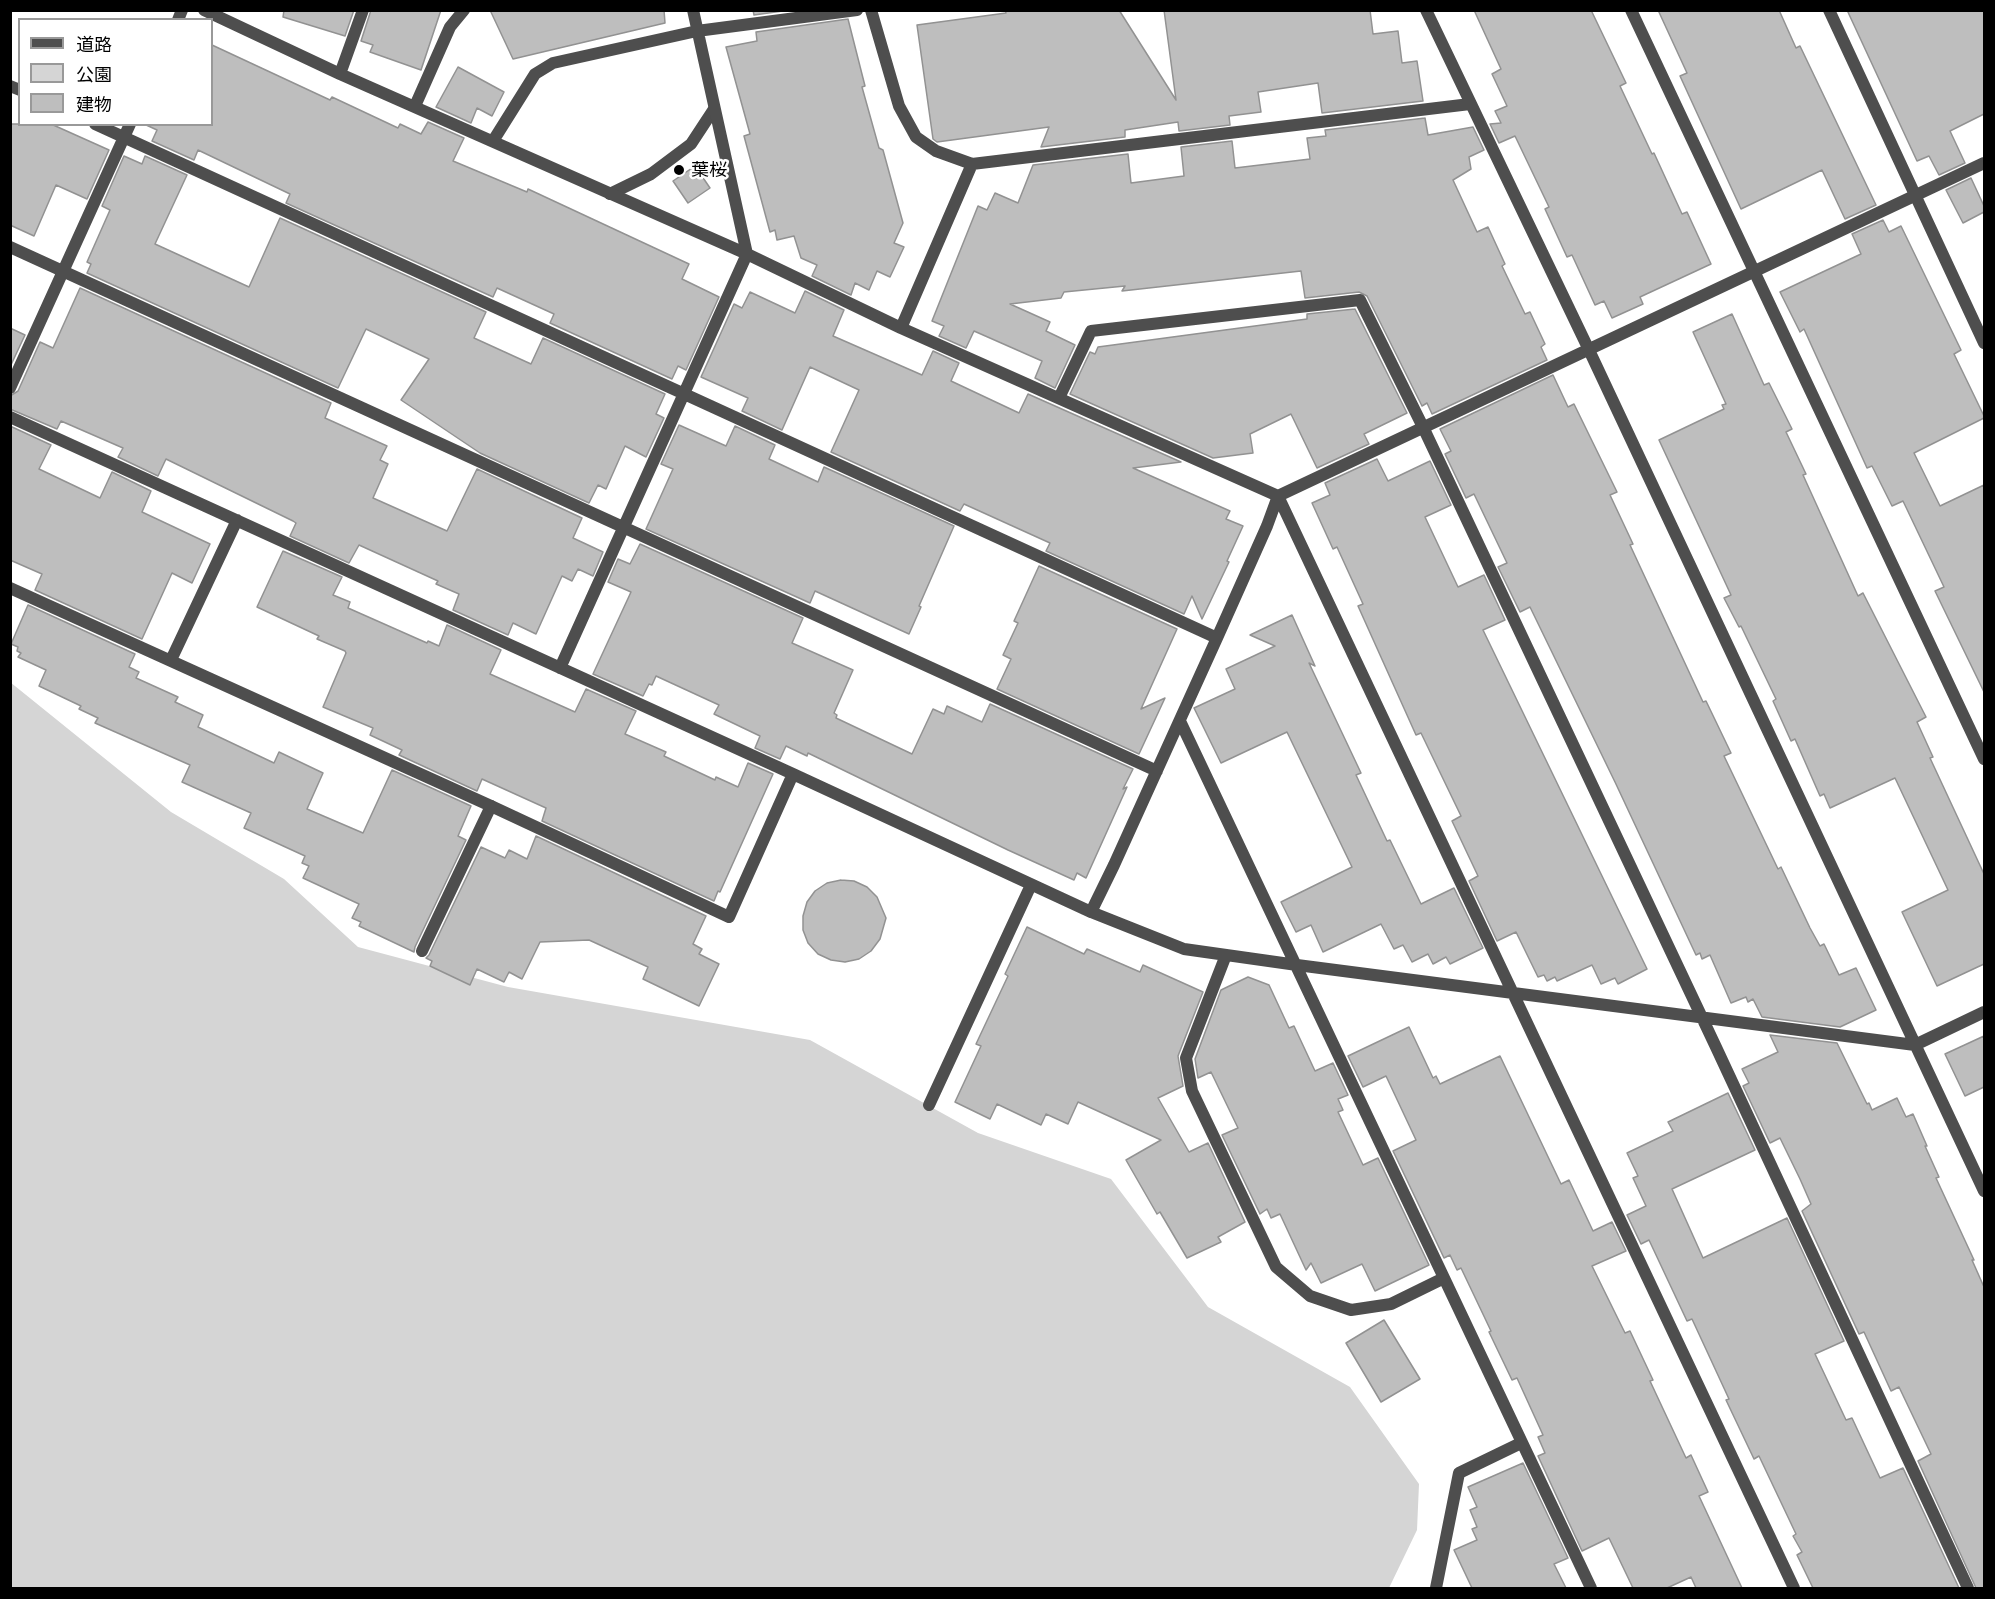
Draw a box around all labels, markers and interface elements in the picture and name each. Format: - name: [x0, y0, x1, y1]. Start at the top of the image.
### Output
- legend: [18, 18, 213, 126]
- text: 道路: [76, 33, 112, 55]
- text: 公園: [76, 63, 112, 85]
- text: 建物: [76, 93, 112, 115]
- place label: 葉桜: [691, 159, 727, 181]
- marker: 葉桜: [672, 163, 686, 177]

